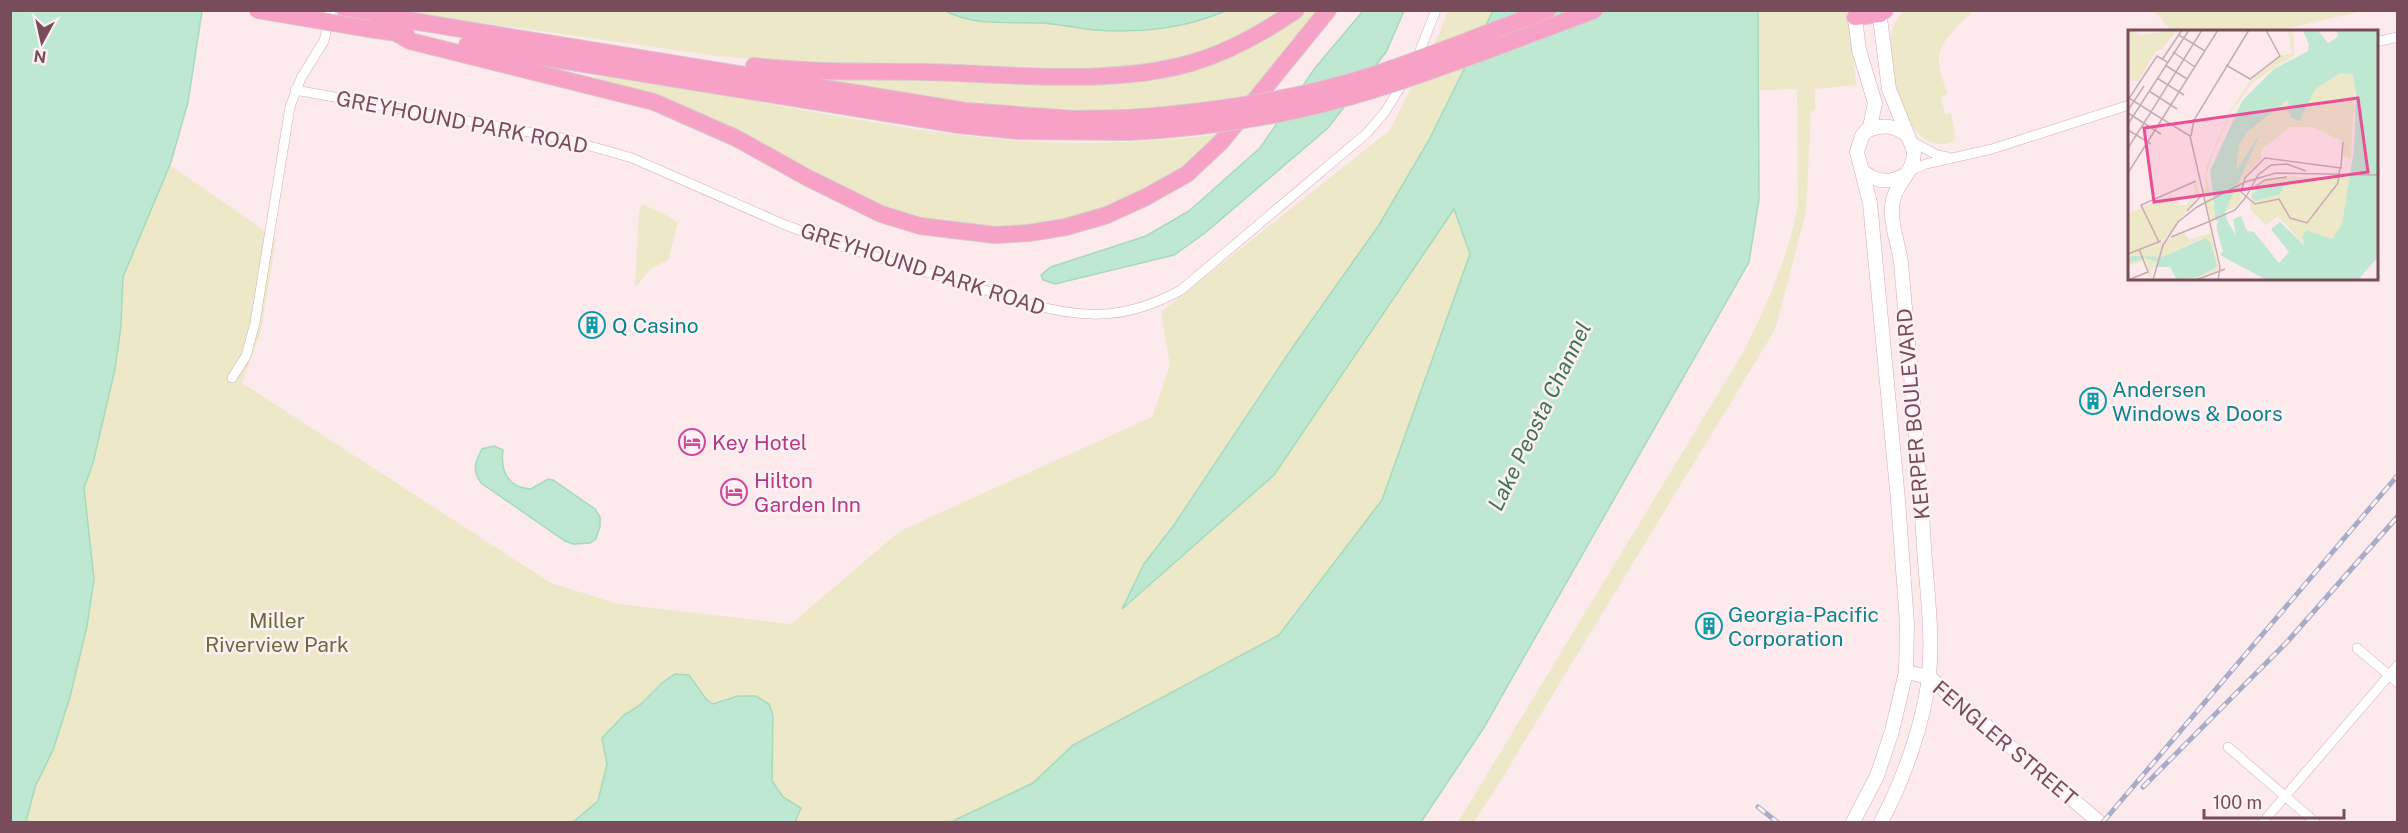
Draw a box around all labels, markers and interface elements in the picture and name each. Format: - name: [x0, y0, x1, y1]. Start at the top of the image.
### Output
- north arrow: [12, 12, 72, 72]
- inset map: [2128, 30, 2378, 280]
- text: N: [32, 46, 48, 67]
- street label: GREYHOUND PARK ROAD: [334, 85, 590, 159]
- street label: GREYHOUND PARK ROAD: [797, 218, 1049, 320]
- street label: KERPER BOULEVARD: [1891, 307, 1935, 521]
- building icon: Q Casino: [577, 310, 607, 340]
- place label: Q Casino: [612, 313, 699, 338]
- water label: Lake Peosta Channel: [1482, 317, 1596, 515]
- place label: Andersen Windows & Doors: [2112, 377, 2283, 426]
- building icon: Andersen Windows & Doors: [2078, 386, 2108, 416]
- hotel icon: Key Hotel: [677, 427, 707, 457]
- place label: Key Hotel: [712, 430, 807, 455]
- place label: Hilton Garden Inn: [754, 468, 861, 517]
- hotel icon: Hilton Garden Inn: [719, 477, 749, 507]
- place label: Georgia-Pacific Corporation: [1728, 602, 1879, 651]
- park label: Miller Riverview Park: [205, 608, 349, 657]
- building icon: Georgia-Pacific Corporation: [1694, 611, 1724, 641]
- street label: FENGLER STREET: [1928, 675, 2082, 811]
- scale bar: [2204, 782, 2344, 820]
- text: 100 m: [2213, 792, 2262, 813]

